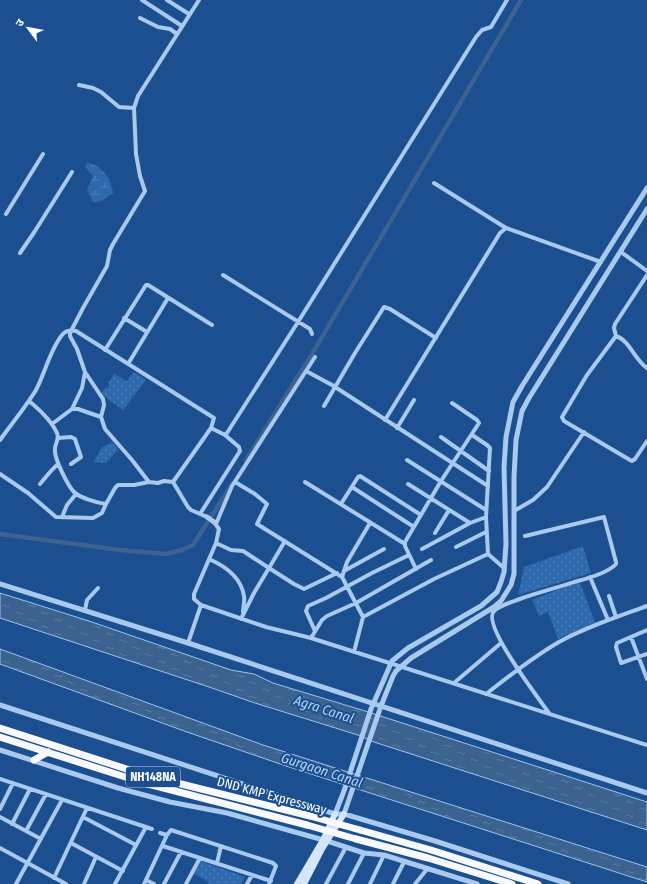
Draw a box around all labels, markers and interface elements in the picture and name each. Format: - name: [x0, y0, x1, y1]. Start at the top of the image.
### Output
- north arrow: [8, 8, 48, 48]
- text: उ: [13, 16, 27, 29]
- water label: Agra Canal: [291, 692, 356, 727]
- water label: Gurgaon Canal: [279, 749, 365, 792]
- road number: NH148NA: [126, 767, 180, 787]
- street label: DND KMP Expressway: [216, 774, 328, 817]

